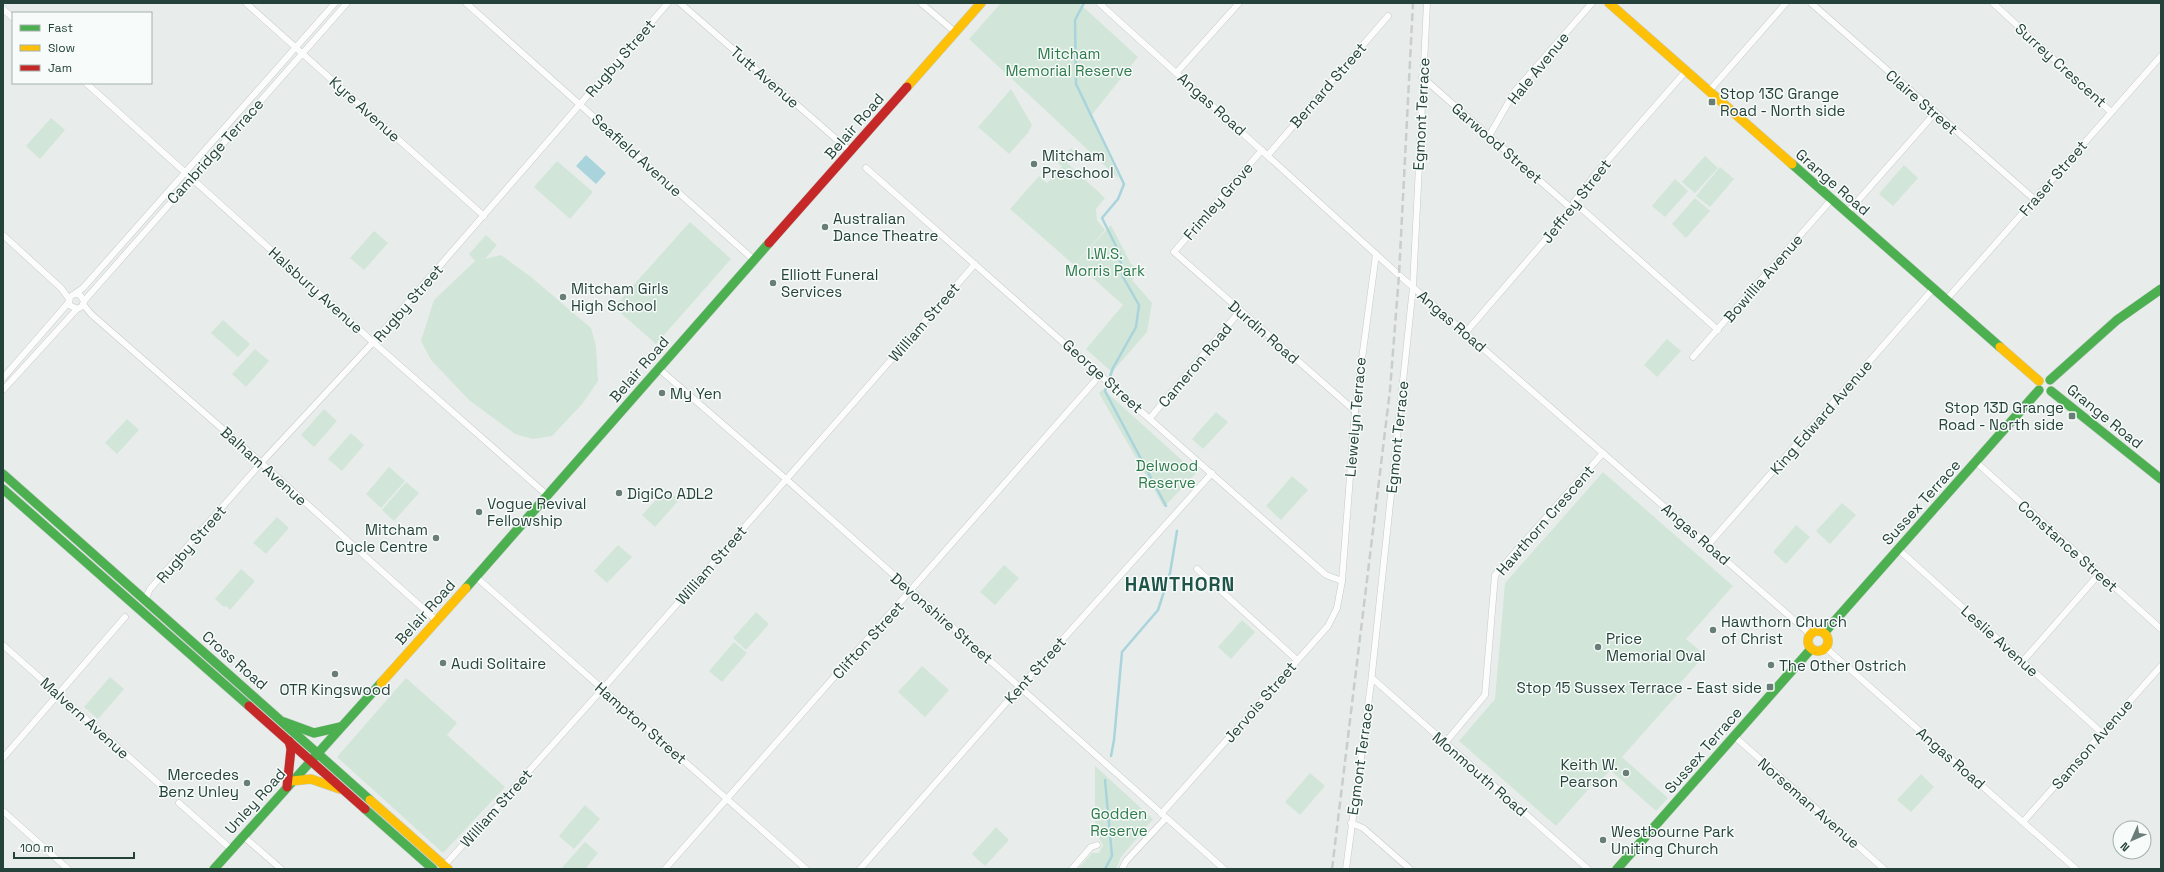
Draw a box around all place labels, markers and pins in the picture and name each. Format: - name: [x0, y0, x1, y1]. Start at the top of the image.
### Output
- place label: Stop 13C Grange Road - North side: [1720, 84, 1846, 120]
- marker: Stop 13C Grange Road - North side: [1707, 97, 1717, 107]
- place label: Mitcham Preschool: [1042, 146, 1114, 182]
- marker: Mitcham Preschool: [1029, 159, 1039, 169]
- place label: Australian Dance Theatre: [833, 209, 938, 245]
- marker: Australian Dance Theatre: [820, 222, 830, 232]
- place label: Elliott Funeral Services: [781, 265, 878, 301]
- marker: Elliott Funeral Services: [768, 278, 778, 288]
- place label: Mitcham Girls High School: [571, 279, 669, 315]
- marker: Mitcham Girls High School: [558, 292, 568, 302]
- place label: My Yen: [670, 384, 722, 403]
- marker: My Yen: [657, 388, 667, 398]
- place label: Stop 13D Grange Road - North side: [1939, 398, 2064, 434]
- marker: Stop 13D Grange Road - North side: [2067, 411, 2077, 421]
- place label: DigiCo ADL2: [627, 484, 713, 503]
- marker: DigiCo ADL2: [614, 488, 624, 498]
- place label: Vogue Revival Fellowship: [487, 494, 587, 530]
- marker: Vogue Revival Fellowship: [474, 507, 484, 517]
- place label: Mitcham Cycle Centre: [335, 520, 428, 556]
- marker: Mitcham Cycle Centre: [431, 533, 441, 543]
- place label: Hawthorn Church of Christ: [1721, 612, 1847, 648]
- marker: Hawthorn Church of Christ: [1708, 625, 1718, 635]
- place label: Price Memorial Oval: [1606, 629, 1706, 665]
- marker: Price Memorial Oval: [1593, 642, 1603, 652]
- place label: Audi Solitaire: [451, 654, 546, 673]
- place label: The Other Ostrich: [1779, 656, 1906, 675]
- marker: Audi Solitaire: [438, 658, 448, 668]
- marker: The Other Ostrich: [1766, 660, 1776, 670]
- marker: OTR Kingswood: [330, 669, 340, 679]
- place label: Stop 15 Sussex Terrace - East side: [1517, 678, 1762, 697]
- place label: OTR Kingswood: [279, 680, 391, 699]
- marker: Stop 15 Sussex Terrace - East side: [1765, 682, 1775, 692]
- place label: Keith W. Pearson: [1560, 755, 1618, 791]
- place label: Mercedes Benz Unley: [158, 765, 239, 801]
- marker: Keith W. Pearson: [1621, 768, 1631, 778]
- marker: Mercedes Benz Unley: [242, 778, 252, 788]
- place label: Westbourne Park Uniting Church: [1611, 822, 1734, 858]
- marker: Westbourne Park Uniting Church: [1598, 835, 1608, 845]

